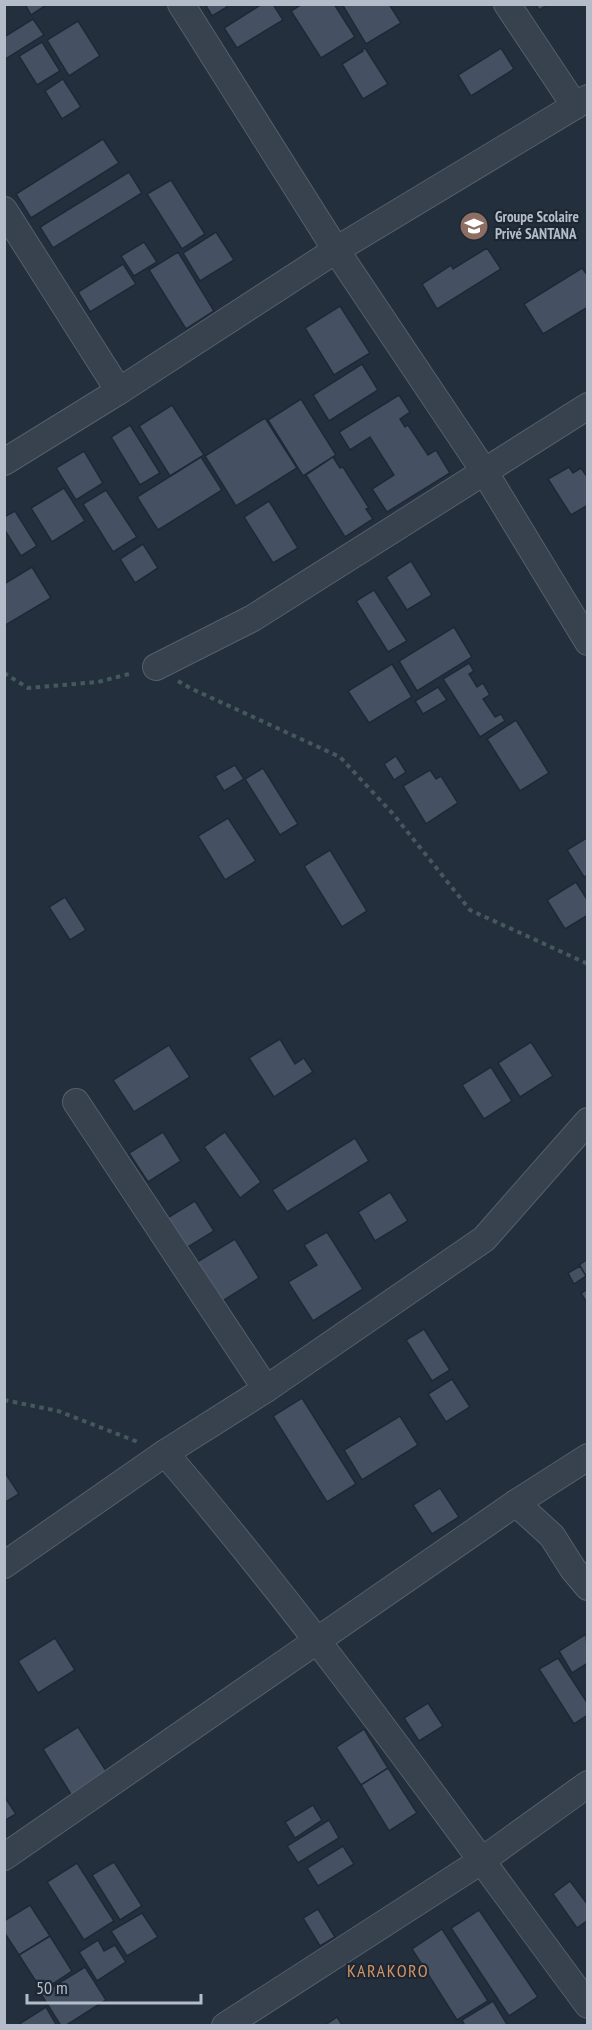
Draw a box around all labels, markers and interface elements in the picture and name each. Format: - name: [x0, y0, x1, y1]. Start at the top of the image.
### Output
- place label: Groupe Scolaire Privé SANTANA: [495, 207, 579, 243]
- school or university icon: Groupe Scolaire Privé SANTANA: [458, 210, 490, 242]
- district label: KARAKORO: [347, 1959, 429, 1982]
- scale bar: [27, 1967, 201, 2005]
- text: 50 m: [36, 1976, 68, 1999]

